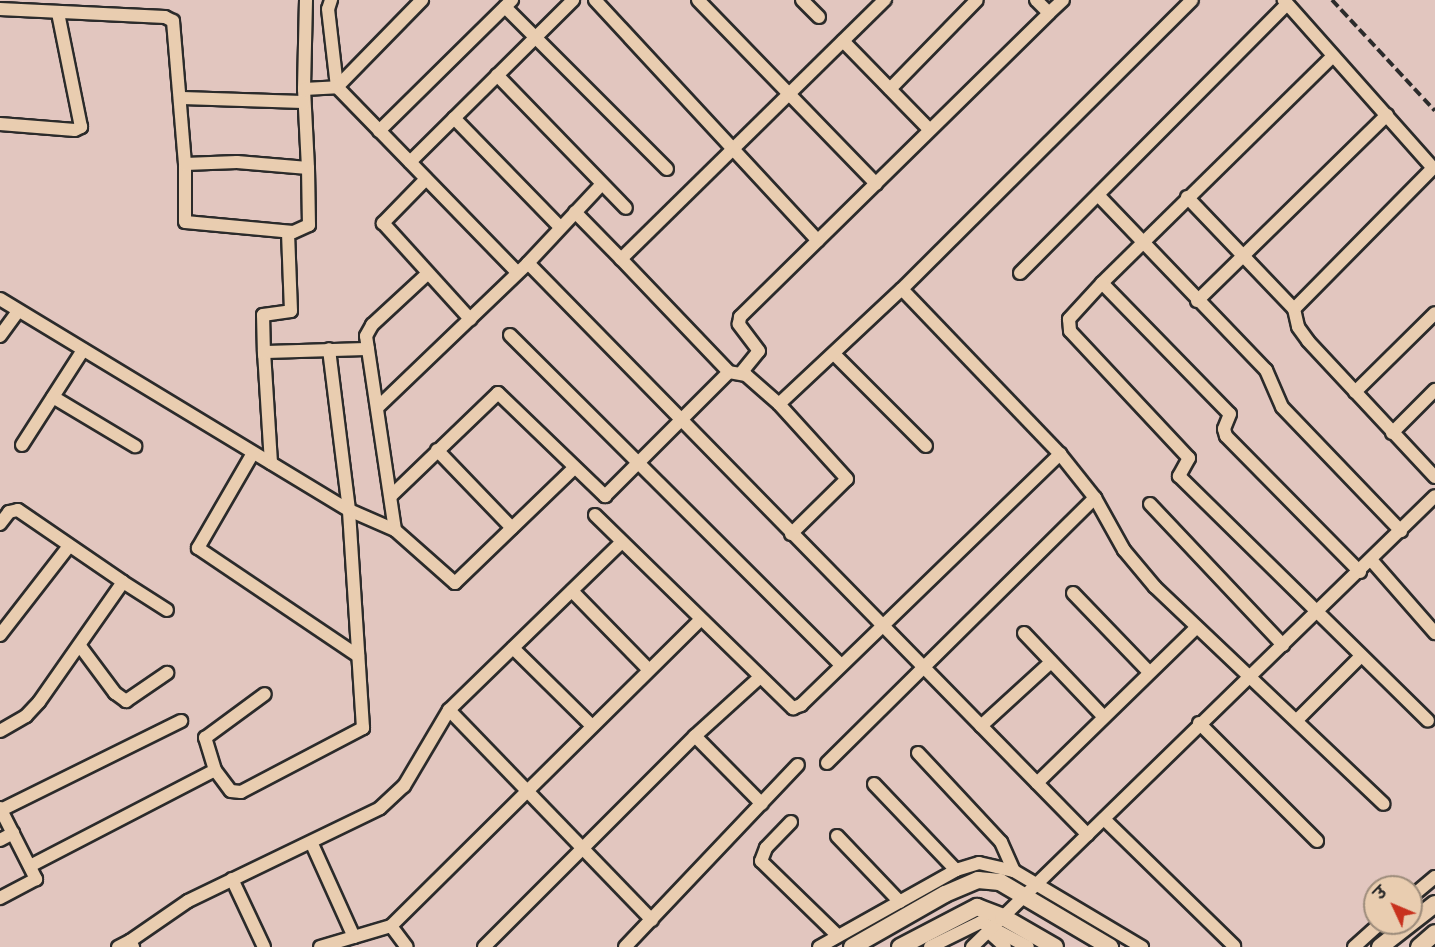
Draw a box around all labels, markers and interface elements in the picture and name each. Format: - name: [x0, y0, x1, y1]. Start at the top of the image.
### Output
- north arrow: [1363, 875, 1423, 935]
- text: उ: [1371, 883, 1392, 904]

